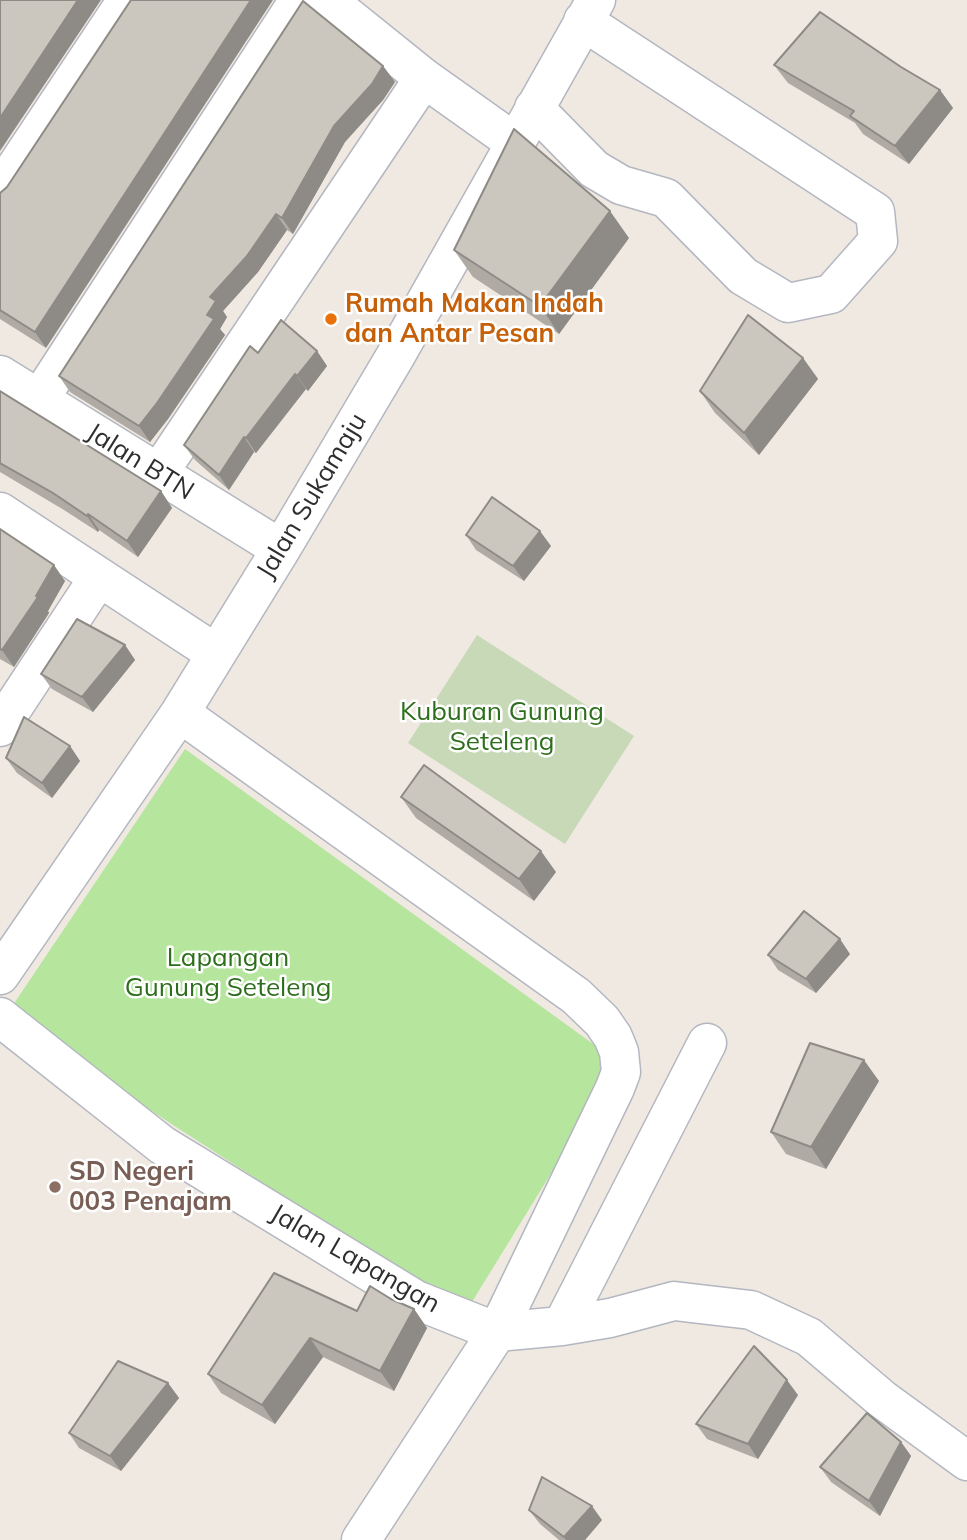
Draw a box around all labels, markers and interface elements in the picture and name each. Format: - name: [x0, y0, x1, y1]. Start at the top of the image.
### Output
- place label: Rumah Makan Indah dan Antar Pesan: [345, 288, 604, 350]
- marker: Rumah Makan Indah dan Antar Pesan: [323, 311, 339, 327]
- street label: Jalan Sukamaju: [250, 408, 374, 584]
- street label: Jalan BTN: [81, 417, 199, 507]
- park label: Kuburan Gunung Seteleng: [400, 696, 604, 758]
- park label: Lapangan Gunung Seteleng: [125, 942, 331, 1004]
- place label: SD Negeri 003 Penajam: [69, 1156, 232, 1218]
- marker: SD Negeri 003 Penajam: [47, 1179, 63, 1195]
- street label: Jalan Lapangan: [265, 1198, 445, 1320]

